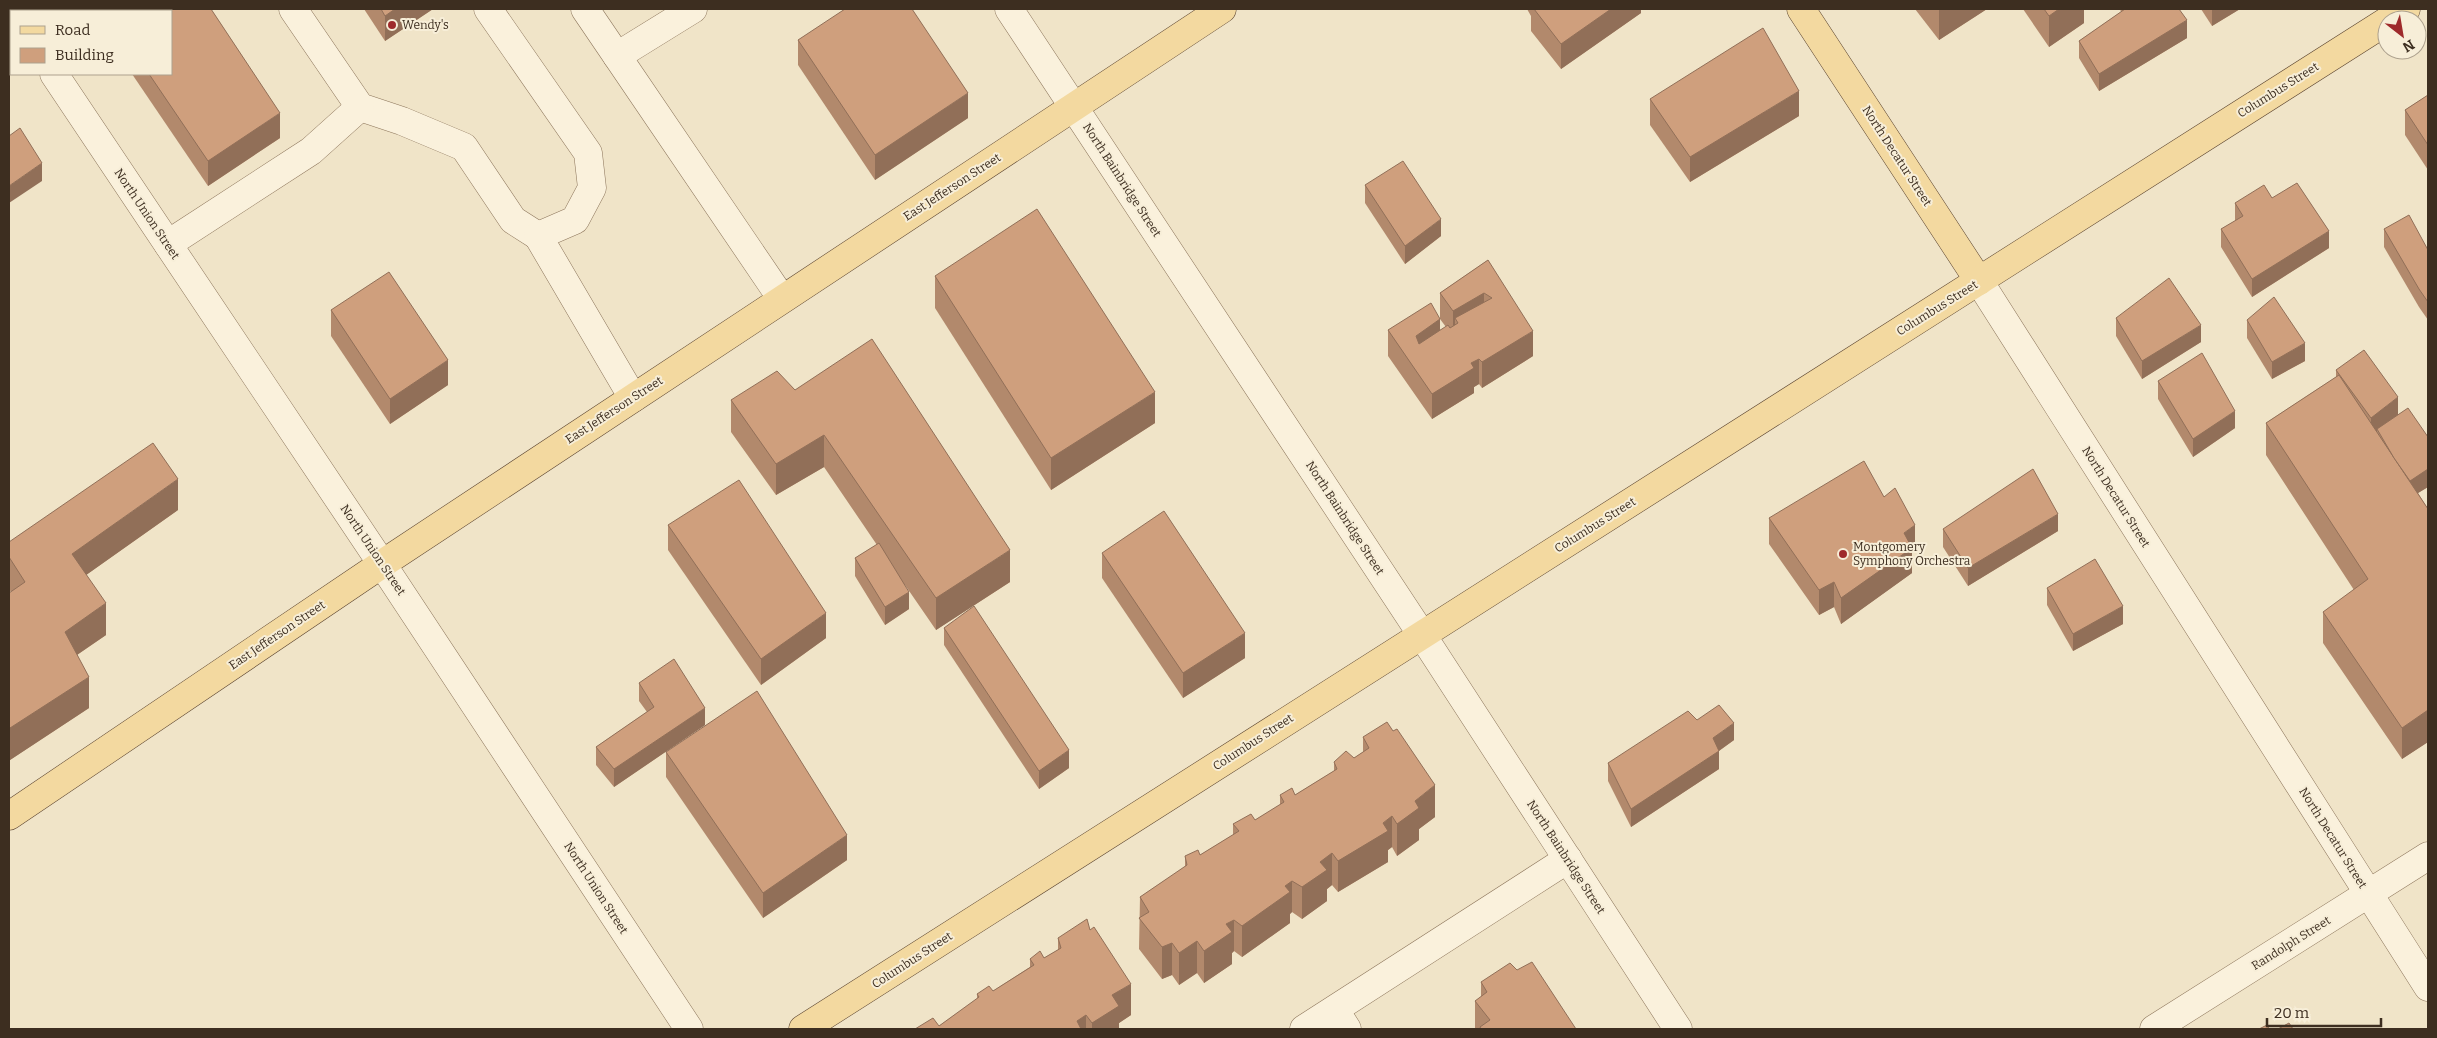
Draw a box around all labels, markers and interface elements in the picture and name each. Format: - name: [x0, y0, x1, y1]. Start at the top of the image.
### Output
- legend: [10, 10, 172, 75]
- north arrow: [2377, 10, 2427, 60]
- place label: Wendy's: [402, 18, 449, 32]
- marker: Wendy's: [386, 19, 398, 31]
- text: Road: [55, 21, 90, 39]
- text: N: [2399, 36, 2417, 56]
- text: Building: [55, 46, 114, 64]
- street label: Columbus Street: [2235, 59, 2322, 121]
- street label: North Decatur Street: [1859, 103, 1935, 209]
- street label: North Bainbridge Street: [1080, 120, 1164, 240]
- street label: East Jefferson Street: [901, 150, 1004, 224]
- street label: North Union Street: [111, 166, 183, 263]
- street label: Columbus Street: [1894, 277, 1981, 339]
- street label: East Jefferson Street: [563, 373, 666, 447]
- street label: North Decatur Street: [2079, 444, 2153, 551]
- street label: North Bainbridge Street: [1303, 458, 1387, 578]
- street label: Columbus Street: [1552, 494, 1639, 556]
- street label: North Union Street: [337, 502, 409, 599]
- place label: Montgomery Symphony Orchestra: [1853, 540, 1971, 568]
- marker: Montgomery Symphony Orchestra: [1837, 548, 1849, 560]
- street label: East Jefferson Street: [226, 597, 328, 672]
- street label: Columbus Street: [1210, 710, 1296, 773]
- street label: North Decatur Street: [2296, 785, 2370, 892]
- street label: North Bainbridge Street: [1524, 797, 1608, 917]
- street label: North Union Street: [561, 840, 631, 937]
- street label: Randolph Street: [2249, 913, 2334, 973]
- street label: Columbus Street: [869, 928, 955, 991]
- scale bar: [2267, 996, 2381, 1028]
- text: 20 m: [2274, 1004, 2310, 1022]

